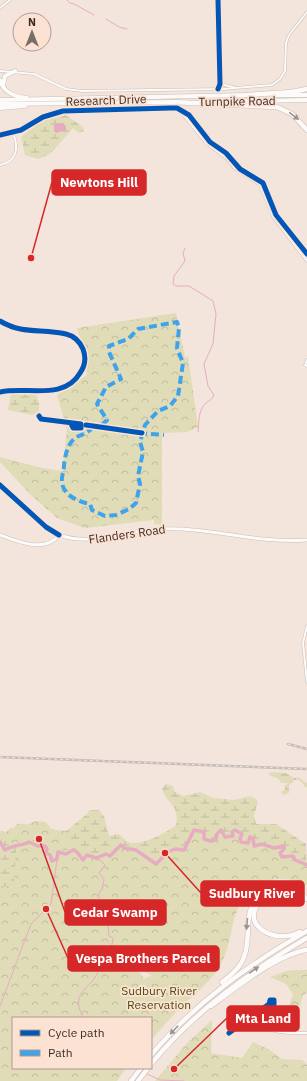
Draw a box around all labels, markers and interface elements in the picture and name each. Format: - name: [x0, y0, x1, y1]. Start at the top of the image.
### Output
- north arrow: [12, 12, 52, 52]
- text: N: [28, 15, 36, 29]
- street label: Research Drive: [65, 91, 147, 109]
- street label: Turnpike Road: [198, 93, 276, 109]
- one-way arrow: [289, 112, 300, 120]
- callout: Newtons Hill: [52, 170, 146, 195]
- text: Newtons Hill: [60, 174, 138, 191]
- street label: Flanders Road: [88, 521, 166, 547]
- callout: Sudbury River: [201, 881, 304, 906]
- text: Sudbury River: [209, 885, 295, 902]
- callout: Cedar Swamp: [65, 900, 166, 925]
- text: Cedar Swamp: [72, 904, 158, 921]
- one-way arrow: [244, 918, 251, 930]
- callout: Vespa Brothers Parcel: [68, 946, 219, 971]
- text: Vespa Brothers Parcel: [75, 950, 211, 967]
- one-way arrow: [249, 966, 259, 974]
- park label: Sudbury River Reservation: [121, 983, 197, 1012]
- callout: Mta Land: [227, 1006, 299, 1031]
- text: Mta Land: [235, 1010, 291, 1027]
- legend: [12, 1017, 152, 1069]
- text: Cycle path: [48, 1025, 105, 1040]
- one-way arrow: [169, 1025, 179, 1035]
- text: Path: [48, 1045, 73, 1060]

